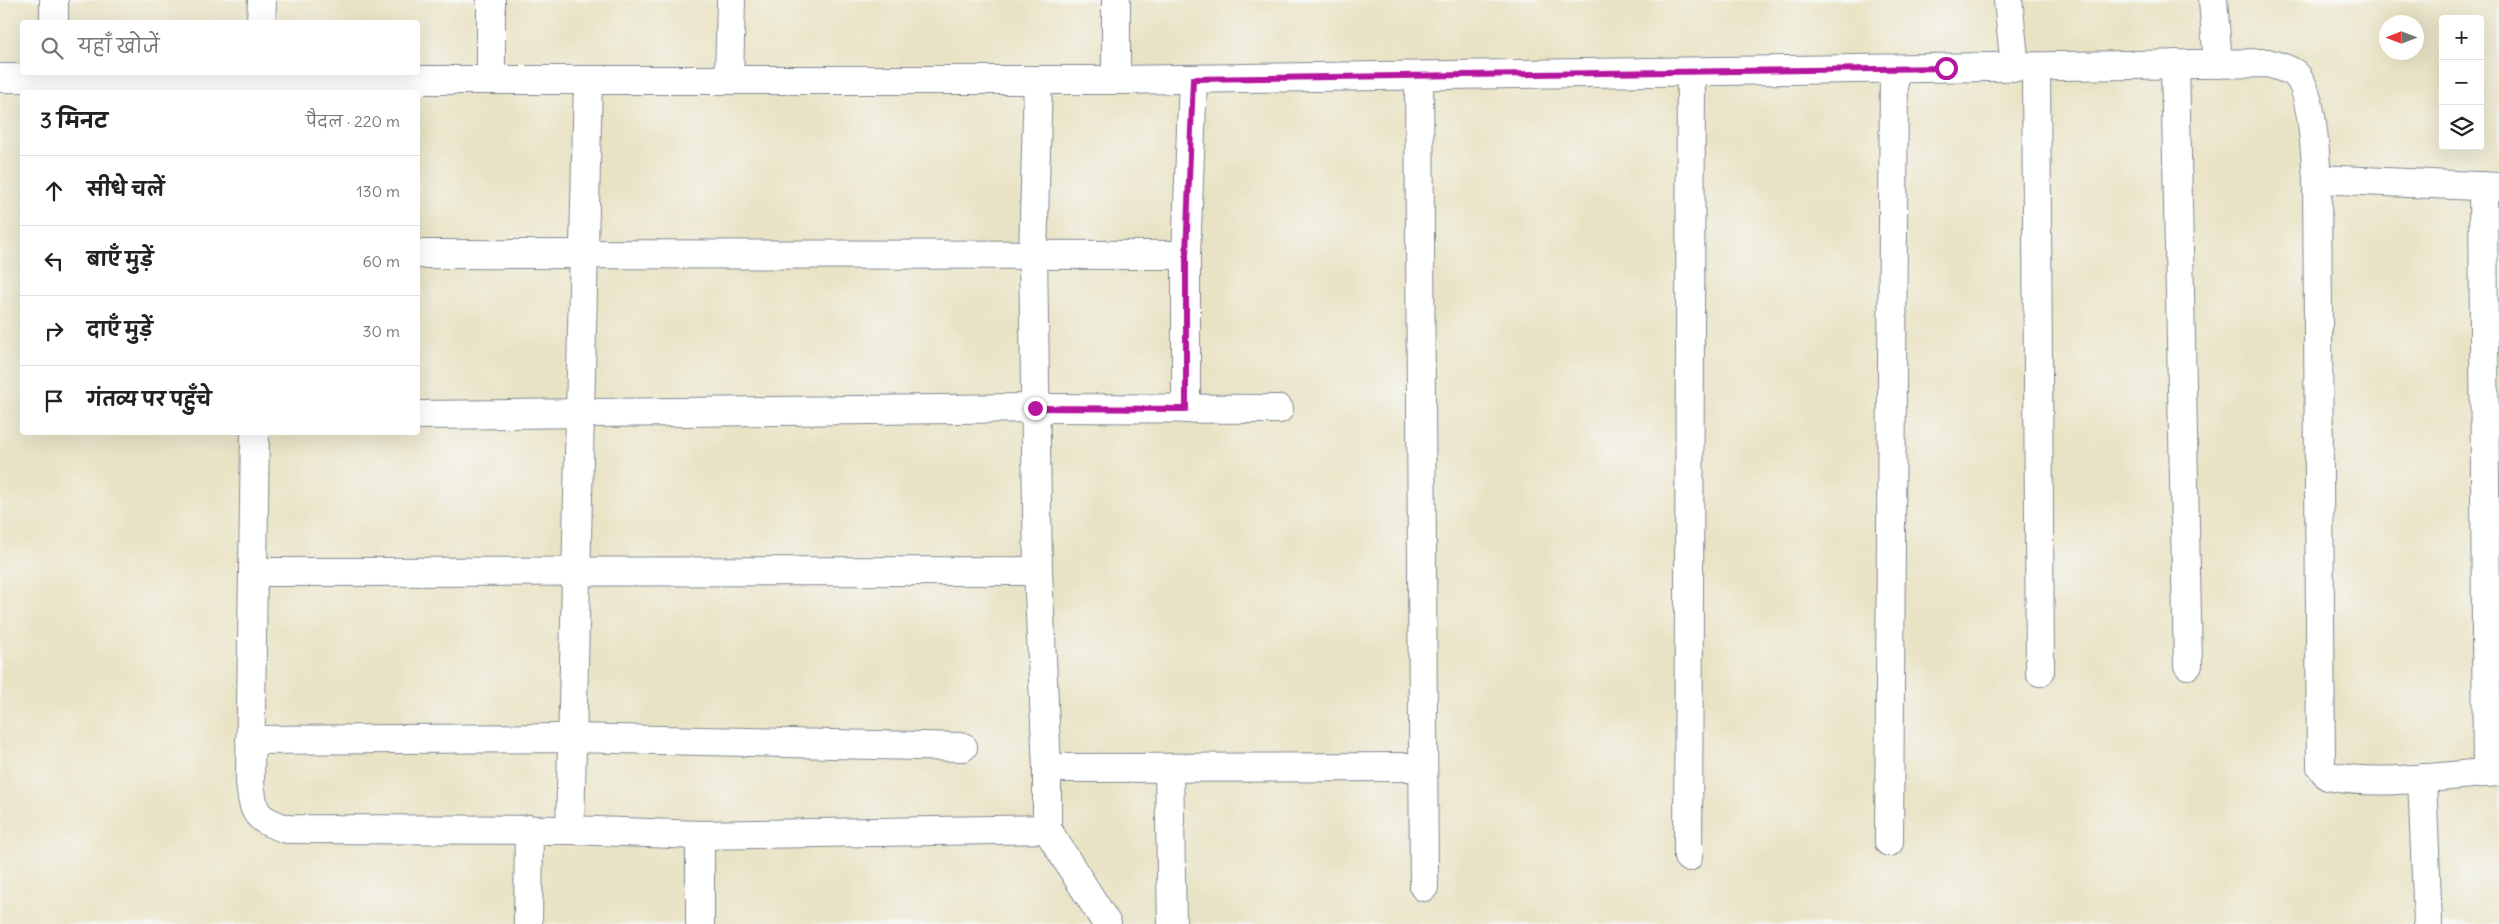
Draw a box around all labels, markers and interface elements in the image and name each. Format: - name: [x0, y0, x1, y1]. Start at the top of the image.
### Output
- north arrow: [2379, 15, 2424, 60]
- map controls: [2439, 15, 2484, 150]
- button: +: [2439, 15, 2484, 60]
- search box: [20, 20, 420, 75]
- icon: search: [38, 34, 66, 62]
- text: यहाँ खोजें: [78, 34, 159, 58]
- route start: [1935, 57, 1958, 80]
- button: −: [2439, 60, 2484, 105]
- button: layers: [2439, 105, 2484, 150]
- text: 3 मिनट: [40, 107, 108, 134]
- text: पैदल · 220 m: [306, 111, 400, 131]
- icon: ahead: [40, 177, 68, 205]
- text: सीधे चलें: [87, 177, 164, 201]
- text: 130 m: [356, 181, 400, 201]
- icon: left: [40, 247, 68, 275]
- text: बाएँ मुड़ें: [87, 247, 153, 271]
- text: 60 m: [362, 251, 400, 271]
- icon: right: [40, 317, 68, 345]
- text: दाएँ मुड़ें: [87, 317, 153, 341]
- text: 30 m: [363, 321, 400, 341]
- icon: arrive: [40, 387, 68, 415]
- text: गंतव्य पर पहुँचे: [87, 387, 212, 411]
- route end: [1024, 397, 1047, 420]

